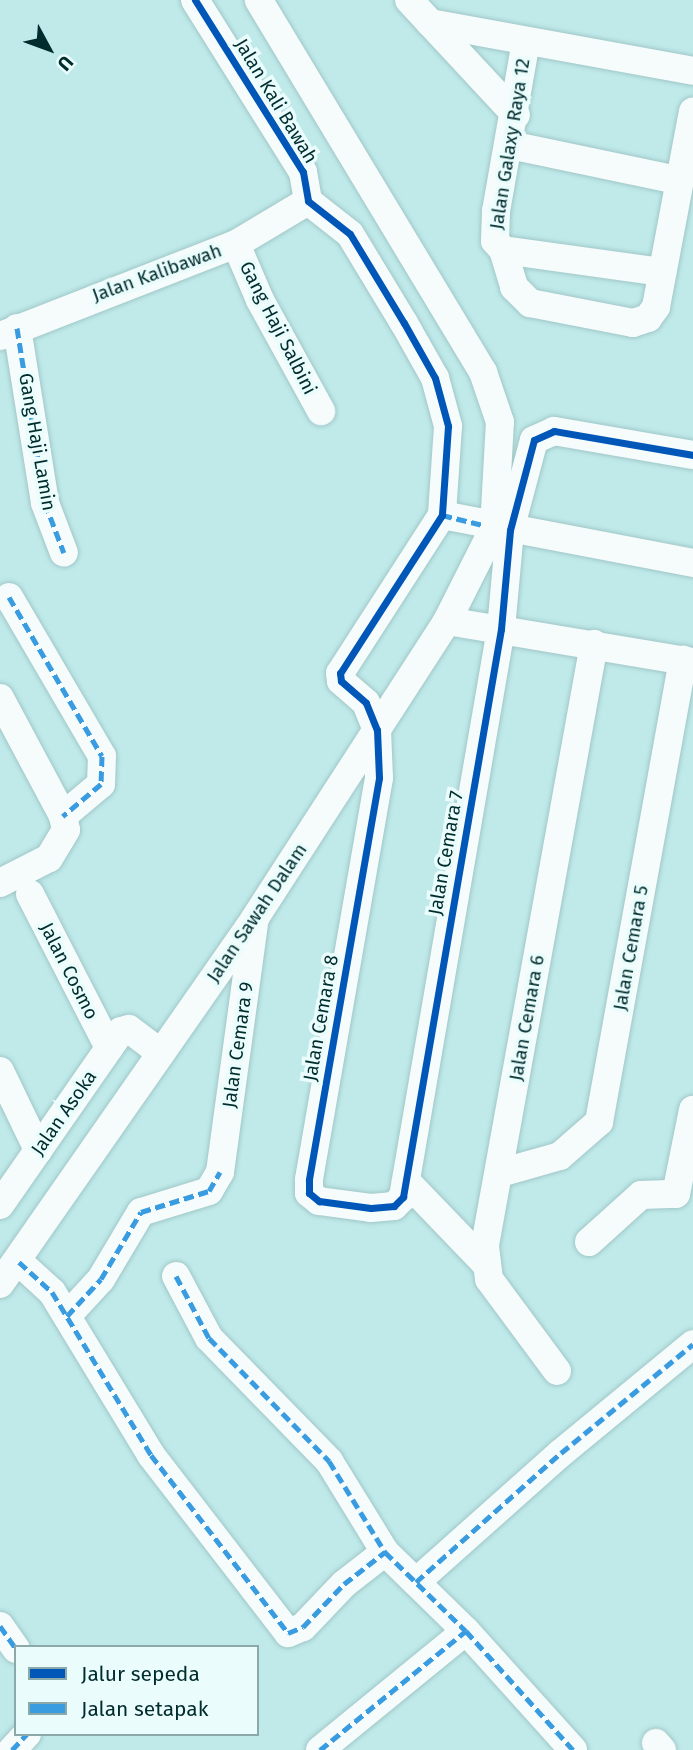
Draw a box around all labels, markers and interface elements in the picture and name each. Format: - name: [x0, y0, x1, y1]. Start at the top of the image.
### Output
- north arrow: [14, 14, 84, 84]
- street label: Jalan Kali Bawah: [230, 34, 322, 168]
- text: U: [52, 51, 78, 75]
- street label: Jalan Galaxy Raya 12: [485, 57, 535, 231]
- street label: Jalan Kalibawah: [89, 239, 225, 307]
- street label: Gang Haji Salbini: [235, 258, 321, 398]
- street label: Gang Haji Lamin: [14, 371, 60, 513]
- street label: Jalan Cemara 7: [424, 789, 468, 917]
- street label: Jalan Sawah Dalam: [202, 839, 312, 987]
- street label: Jalan Cemara 5: [609, 884, 653, 1012]
- street label: Jalan Cosmo: [35, 919, 103, 1023]
- street label: Jalan Cemara 8: [299, 953, 343, 1083]
- street label: Jalan Cemara 6: [505, 953, 549, 1083]
- street label: Jalan Cemara 9: [218, 980, 258, 1110]
- street label: Jalan Asoka: [26, 1066, 102, 1160]
- legend: [14, 1645, 259, 1736]
- text: Jalur sepeda: [81, 1661, 200, 1687]
- text: Jalan setapak: [81, 1696, 209, 1722]

